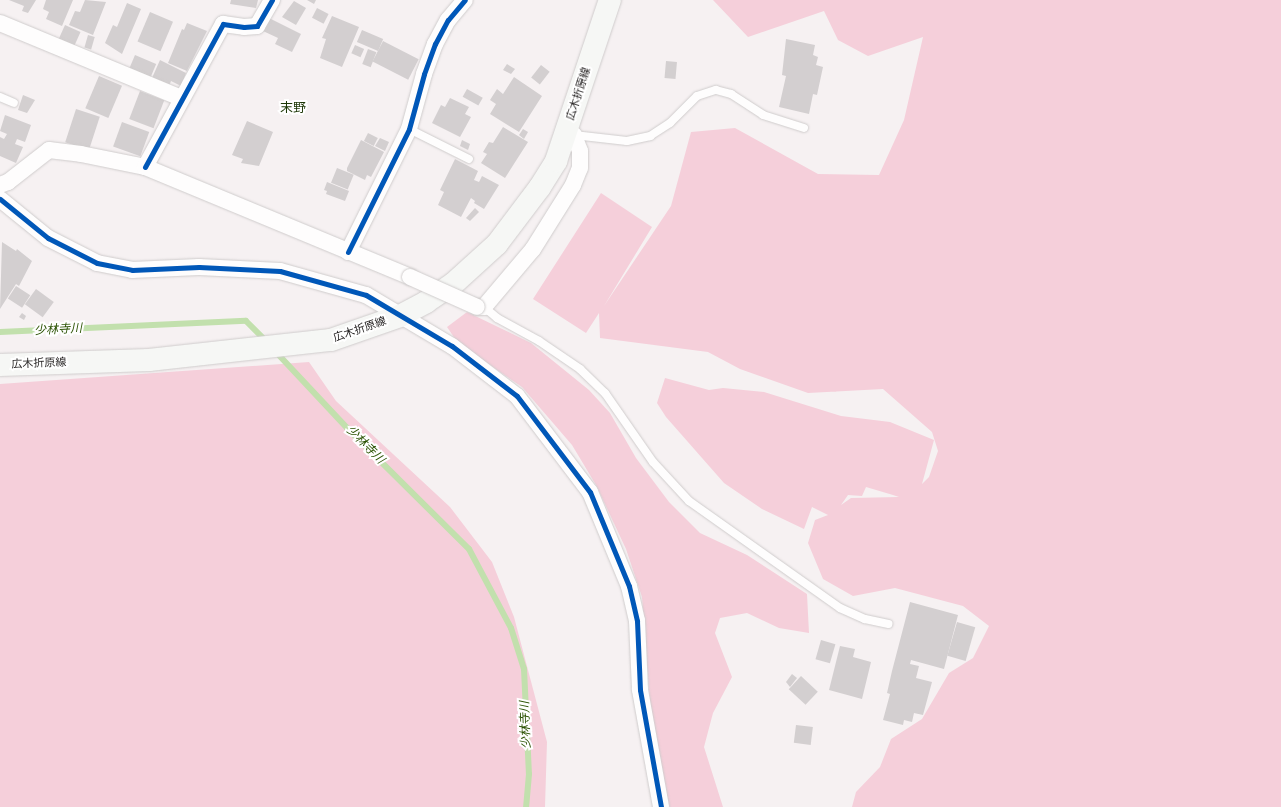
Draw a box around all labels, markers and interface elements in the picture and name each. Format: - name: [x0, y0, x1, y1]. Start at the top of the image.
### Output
- street label: 広木折原線: [564, 66, 594, 122]
- district label: 末野: [280, 100, 306, 116]
- street label: 広木折原線: [332, 315, 388, 345]
- water label: 少林寺川: [34, 322, 82, 338]
- street label: 広木折原線: [11, 356, 67, 372]
- water label: 少林寺川: [343, 423, 387, 467]
- water label: 少林寺川: [518, 701, 534, 749]

